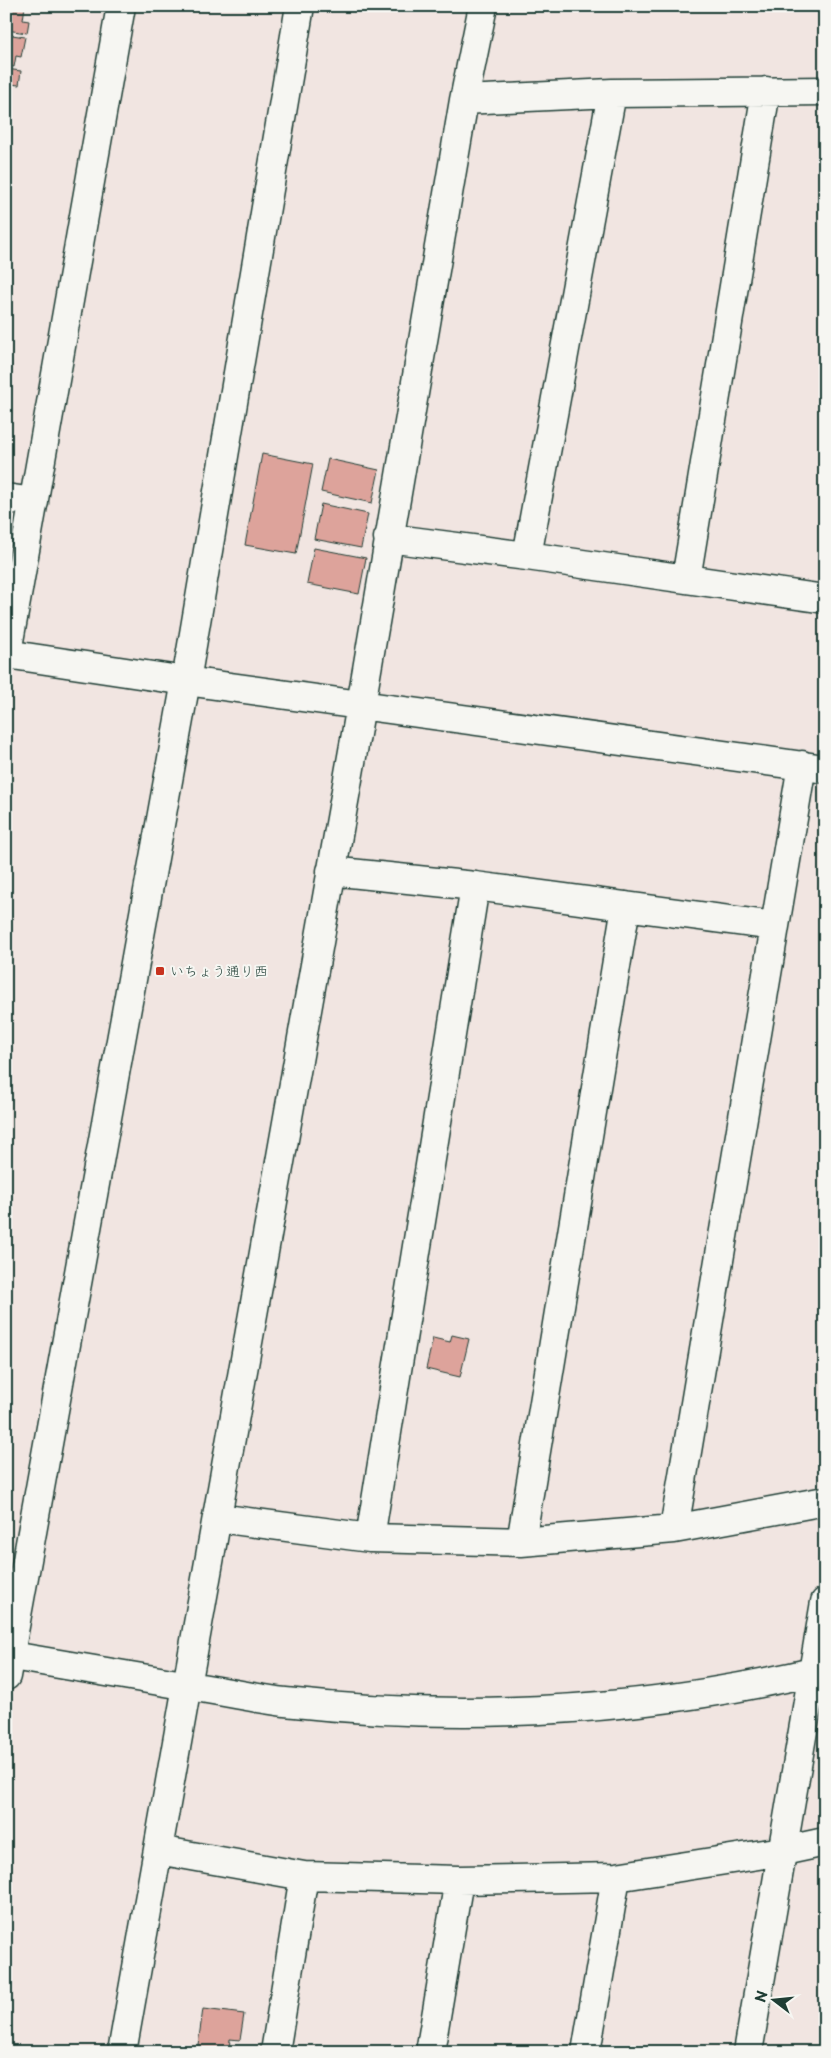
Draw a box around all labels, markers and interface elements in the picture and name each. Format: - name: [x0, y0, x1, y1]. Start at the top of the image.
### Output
- place label: いちょう通り西: [170, 960, 268, 981]
- marker: いちょう通り西: [154, 965, 166, 977]
- north arrow: [748, 1976, 798, 2026]
- text: N: [749, 1988, 773, 2005]

